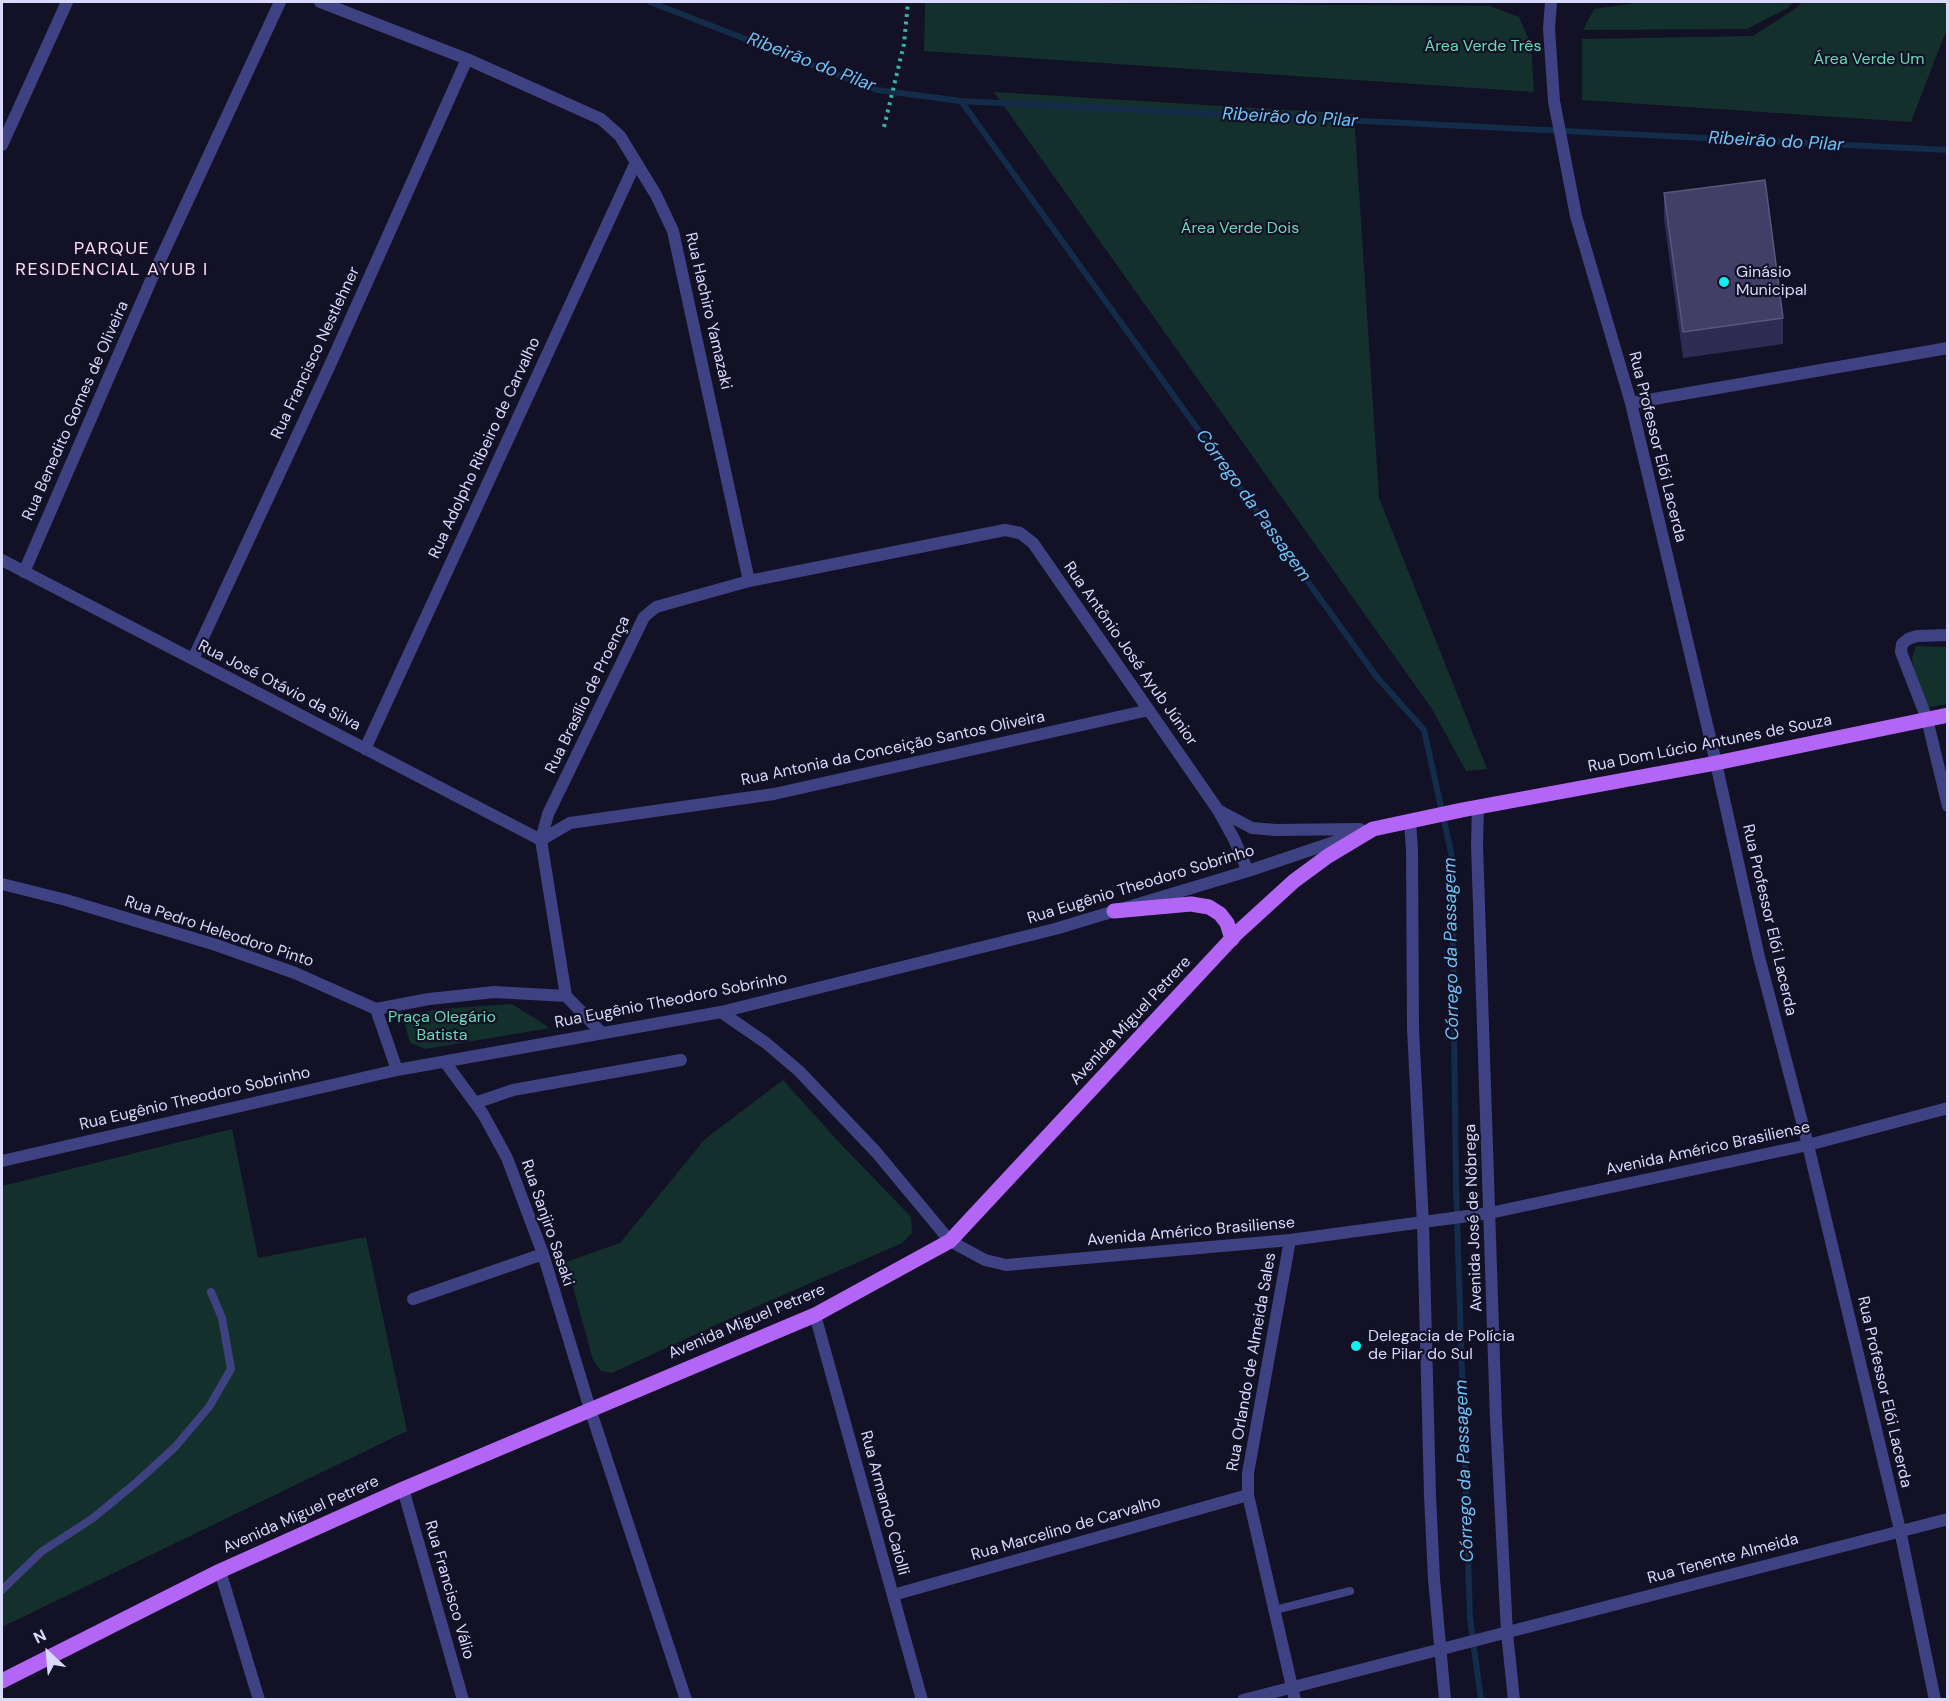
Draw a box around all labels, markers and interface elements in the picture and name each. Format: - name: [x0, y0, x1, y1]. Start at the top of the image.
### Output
- water label: Ribeirão do Pilar: [744, 29, 878, 97]
- park label: Área Verde Três: [1425, 37, 1541, 57]
- park label: Área Verde Um: [1814, 50, 1924, 70]
- water label: Ribeirão do Pilar: [1222, 104, 1358, 132]
- water label: Ribeirão do Pilar: [1708, 128, 1844, 156]
- park label: Área Verde Dois: [1181, 219, 1299, 239]
- street label: Rua Hachiro Yamazaki: [681, 231, 735, 391]
- district label: PARQUE RESIDENCIAL AYUB I: [15, 238, 209, 280]
- place label: Ginásio Municipal: [1736, 263, 1807, 301]
- street label: Rua Francisco Nestlehner: [268, 264, 364, 442]
- marker: Ginásio Municipal: [1717, 275, 1731, 289]
- street label: Rua Benedito Gomes de Oliveira: [19, 298, 133, 524]
- street label: Rua Adolpho Ribeiro de Carvalho: [425, 334, 545, 562]
- street label: Rua Professor Elói Lacerda: [1624, 350, 1690, 544]
- water label: Córrego da Passagem: [1190, 426, 1316, 586]
- street label: Rua Antônio José Ayub Júnior: [1059, 558, 1201, 750]
- street label: Rua Brasílio de Proença: [542, 613, 634, 777]
- street label: Rua José Otávio da Silva: [194, 637, 364, 735]
- street label: Rua Antonia da Conceição Santos Oliveira: [739, 707, 1047, 791]
- street label: Rua Dom Lúcio Antunes de Souza: [1586, 711, 1834, 777]
- street label: Rua Professor Elói Lacerda: [1738, 822, 1800, 1018]
- street label: Rua Eugênio Theodoro Sobrinho: [1025, 841, 1257, 929]
- water label: Córrego da Passagem: [1440, 857, 1464, 1041]
- street label: Rua Pedro Heleodoro Pinto: [122, 892, 316, 972]
- street label: Avenida Miguel Petrere: [1067, 953, 1195, 1089]
- street label: Rua Eugênio Theodoro Sobrinho: [553, 969, 789, 1033]
- park label: Praça Olegário Batista: [388, 1008, 496, 1046]
- street label: Rua Eugênio Theodoro Sobrinho: [78, 1063, 312, 1135]
- street label: Avenida Américo Brasiliense: [1604, 1118, 1812, 1180]
- street label: Avenida José de Nóbrega: [1461, 1124, 1487, 1312]
- street label: Rua Sanjiro Sasaki: [516, 1157, 578, 1289]
- street label: Avenida Américo Brasiliense: [1086, 1213, 1296, 1251]
- street label: Rua Orlando de Almeida Sales: [1223, 1251, 1281, 1473]
- street label: Avenida Miguel Petrere: [666, 1280, 828, 1364]
- street label: Rua Professor Elói Lacerda: [1853, 1294, 1915, 1490]
- place label: Delegacia de Polícia de Pilar do Sul: [1368, 1327, 1515, 1365]
- marker: Delegacia de Polícia de Pilar do Sul: [1349, 1339, 1363, 1353]
- water label: Córrego da Passagem: [1451, 1379, 1479, 1563]
- street label: Rua Armando Caiolli: [855, 1429, 913, 1577]
- street label: Avenida Miguel Petrere: [220, 1472, 382, 1558]
- street label: Rua Marcelino de Carvalho: [969, 1493, 1163, 1565]
- street label: Rua Francisco Válio: [420, 1518, 478, 1662]
- street label: Rua Tenente Almeida: [1646, 1530, 1800, 1588]
- north arrow: [18, 1623, 78, 1683]
- text: N: [30, 1624, 50, 1648]

